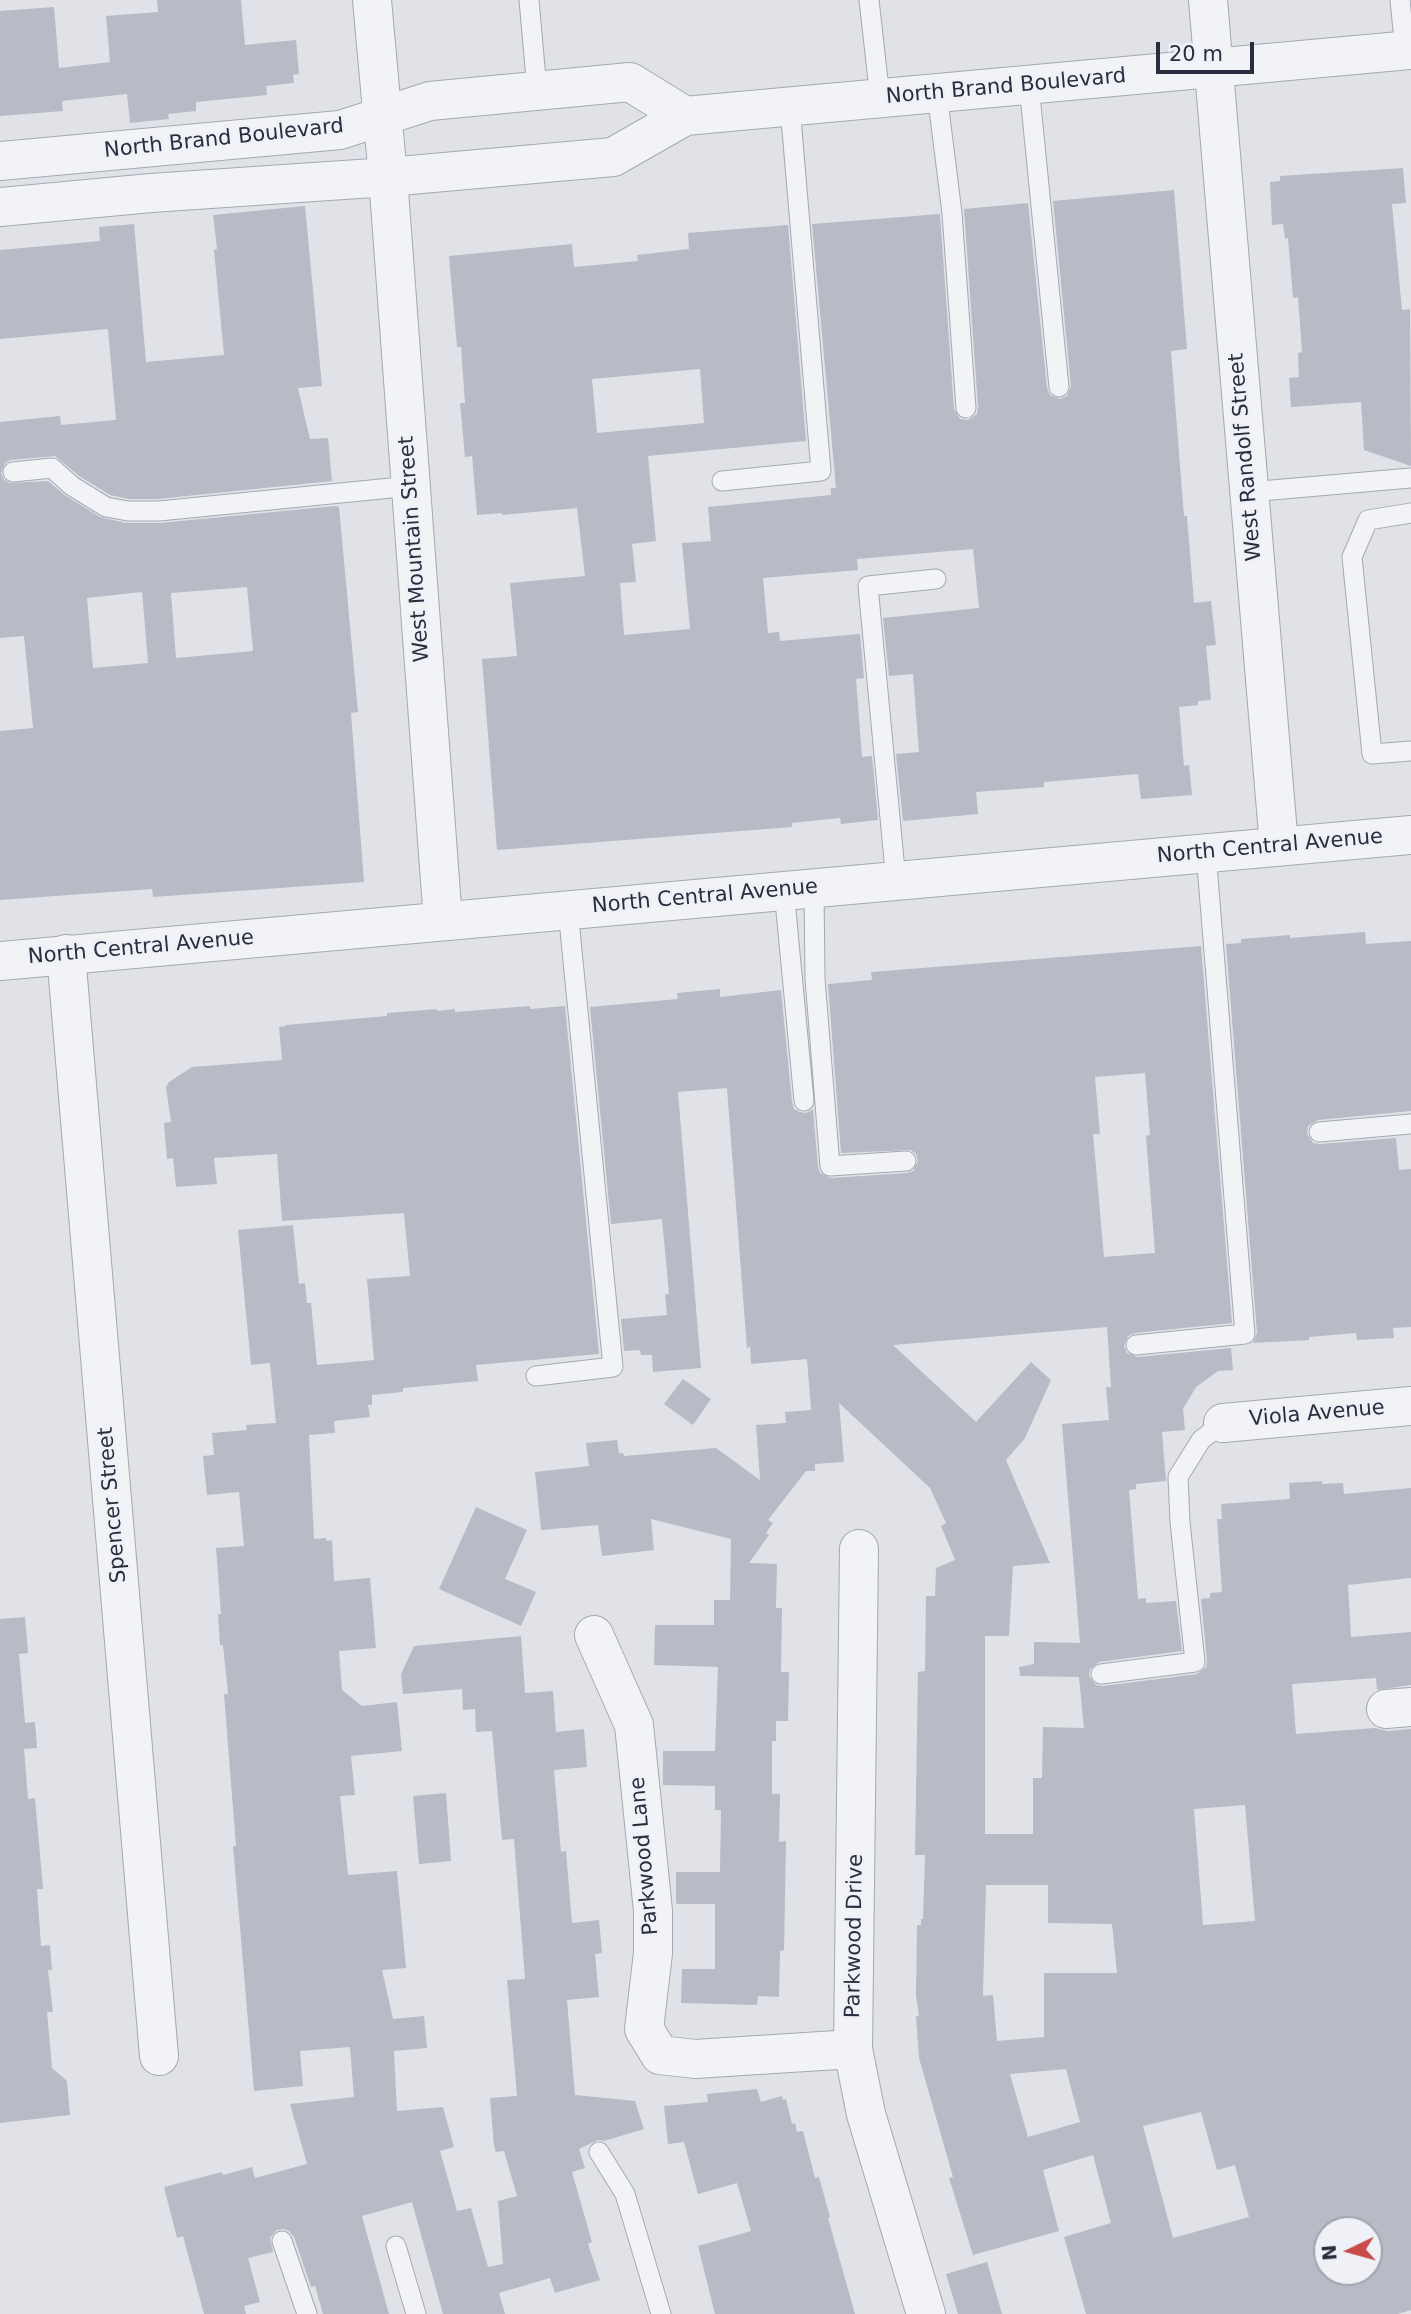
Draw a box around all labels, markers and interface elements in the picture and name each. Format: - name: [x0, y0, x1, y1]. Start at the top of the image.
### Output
- scale bar: [1159, 28, 1257, 72]
- text: 20 m: [1169, 42, 1223, 66]
- street label: North Brand Boulevard: [885, 64, 1127, 110]
- street label: North Brand Boulevard: [103, 114, 345, 164]
- street label: West Randolf Street: [1224, 352, 1268, 562]
- street label: West Mountain Street: [395, 435, 435, 663]
- street label: North Central Avenue: [1156, 825, 1384, 869]
- street label: North Central Avenue: [591, 875, 819, 919]
- street label: North Central Avenue: [27, 926, 255, 970]
- street label: Viola Avenue: [1248, 1396, 1386, 1432]
- street label: Spencer Street: [94, 1426, 132, 1584]
- street label: Parkwood Lane: [626, 1776, 664, 1936]
- street label: Parkwood Drive: [841, 1854, 869, 2018]
- north arrow: [1313, 2216, 1383, 2286]
- text: N: [1317, 2244, 1341, 2262]

